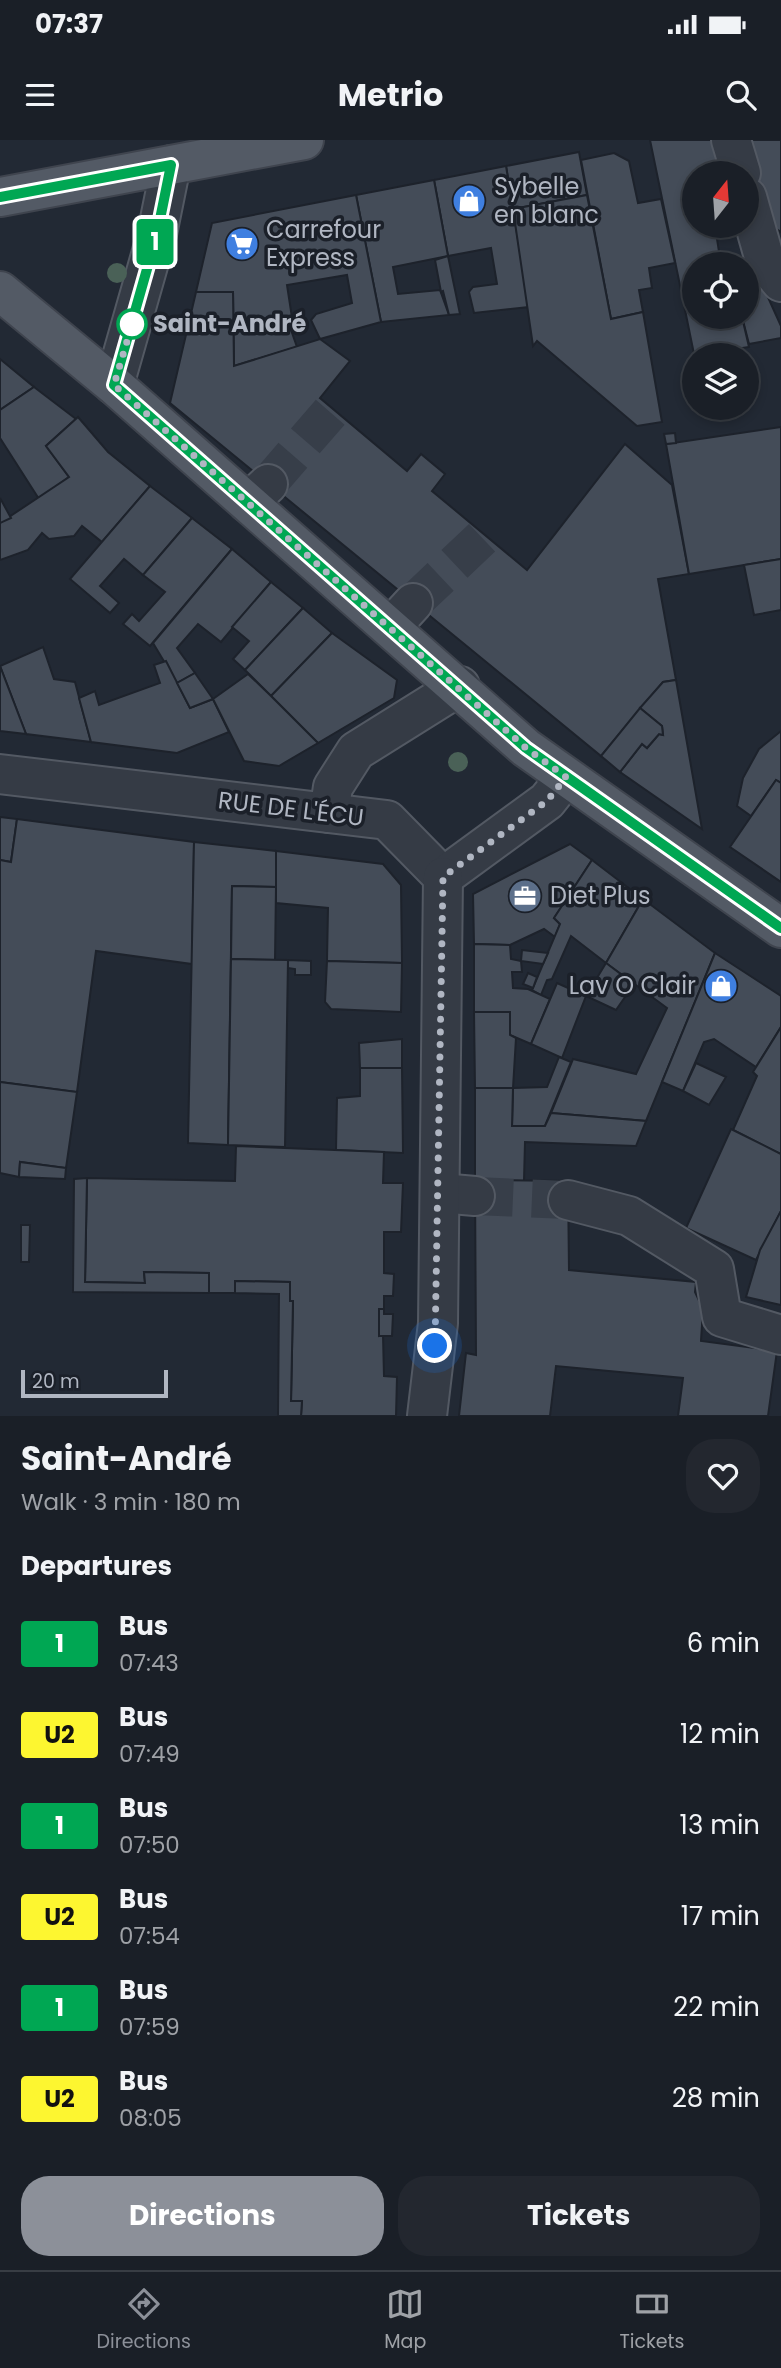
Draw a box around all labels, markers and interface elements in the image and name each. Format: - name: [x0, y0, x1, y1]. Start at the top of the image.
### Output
- text: 07:37: [35, 6, 103, 42]
- text: Metrio: [338, 72, 443, 117]
- icon: menu: [21, 76, 59, 114]
- icon: search: [722, 76, 760, 114]
- north arrow: [682, 161, 760, 238]
- map controls: [682, 161, 759, 420]
- place label: Sybelle en blanc: [494, 170, 599, 231]
- shop icon: Sybelle en blanc: [450, 182, 488, 220]
- place label: Carrefour Express: [266, 213, 381, 274]
- line badge: 1: [132, 219, 178, 265]
- text: 1: [150, 225, 160, 258]
- supermarket icon: Carrefour Express: [223, 225, 261, 263]
- button: locate: [682, 252, 759, 329]
- place label: Saint-André: [153, 307, 306, 340]
- marker: Saint-André: [117, 309, 147, 339]
- button: layers: [682, 343, 759, 420]
- street label: RUE DE L'ÉCU: [216, 783, 366, 834]
- office icon: Diet Plus: [506, 877, 544, 915]
- place label: Diet Plus: [550, 879, 651, 912]
- shop icon: Lav O Clair: [702, 967, 740, 1005]
- place label: Lav O Clair: [569, 969, 696, 1002]
- your location: [417, 1328, 452, 1363]
- scale bar: [21, 1367, 168, 1399]
- text: 20 m: [32, 1368, 80, 1395]
- text: Saint-André: [21, 1435, 232, 1482]
- button: heart: [686, 1439, 760, 1513]
- text: Walk · 3 min · 180 m: [21, 1486, 241, 1518]
- text: Departures: [21, 1548, 172, 1584]
- text: Bus: [119, 1608, 168, 1644]
- text: 6 min: [687, 1625, 760, 1661]
- text: 1: [55, 1627, 64, 1660]
- text: 07:43: [119, 1647, 179, 1679]
- text: Bus: [119, 1699, 168, 1735]
- text: 12 min: [680, 1716, 760, 1752]
- text: U2: [44, 1718, 75, 1751]
- text: 07:49: [119, 1738, 180, 1770]
- text: Bus: [119, 1790, 168, 1826]
- text: 13 min: [680, 1807, 760, 1843]
- text: 1: [55, 1809, 64, 1842]
- text: 07:50: [119, 1829, 180, 1861]
- text: Bus: [119, 1881, 168, 1917]
- text: 17 min: [681, 1898, 760, 1934]
- text: U2: [44, 1900, 75, 1933]
- text: 07:54: [119, 1920, 180, 1952]
- text: Bus: [119, 1972, 168, 2008]
- text: 22 min: [673, 1989, 760, 2025]
- text: 1: [55, 1991, 64, 2024]
- text: 07:59: [119, 2011, 180, 2043]
- text: Bus: [119, 2063, 168, 2099]
- text: 28 min: [672, 2080, 760, 2116]
- text: U2: [44, 2082, 75, 2115]
- text: 08:05: [119, 2102, 182, 2134]
- button: Directions: [21, 2176, 384, 2256]
- button: Tickets: [398, 2176, 760, 2256]
- tab: Directions: [97, 2285, 191, 2356]
- tab: Map: [384, 2285, 426, 2356]
- tab: Tickets: [619, 2285, 684, 2356]

